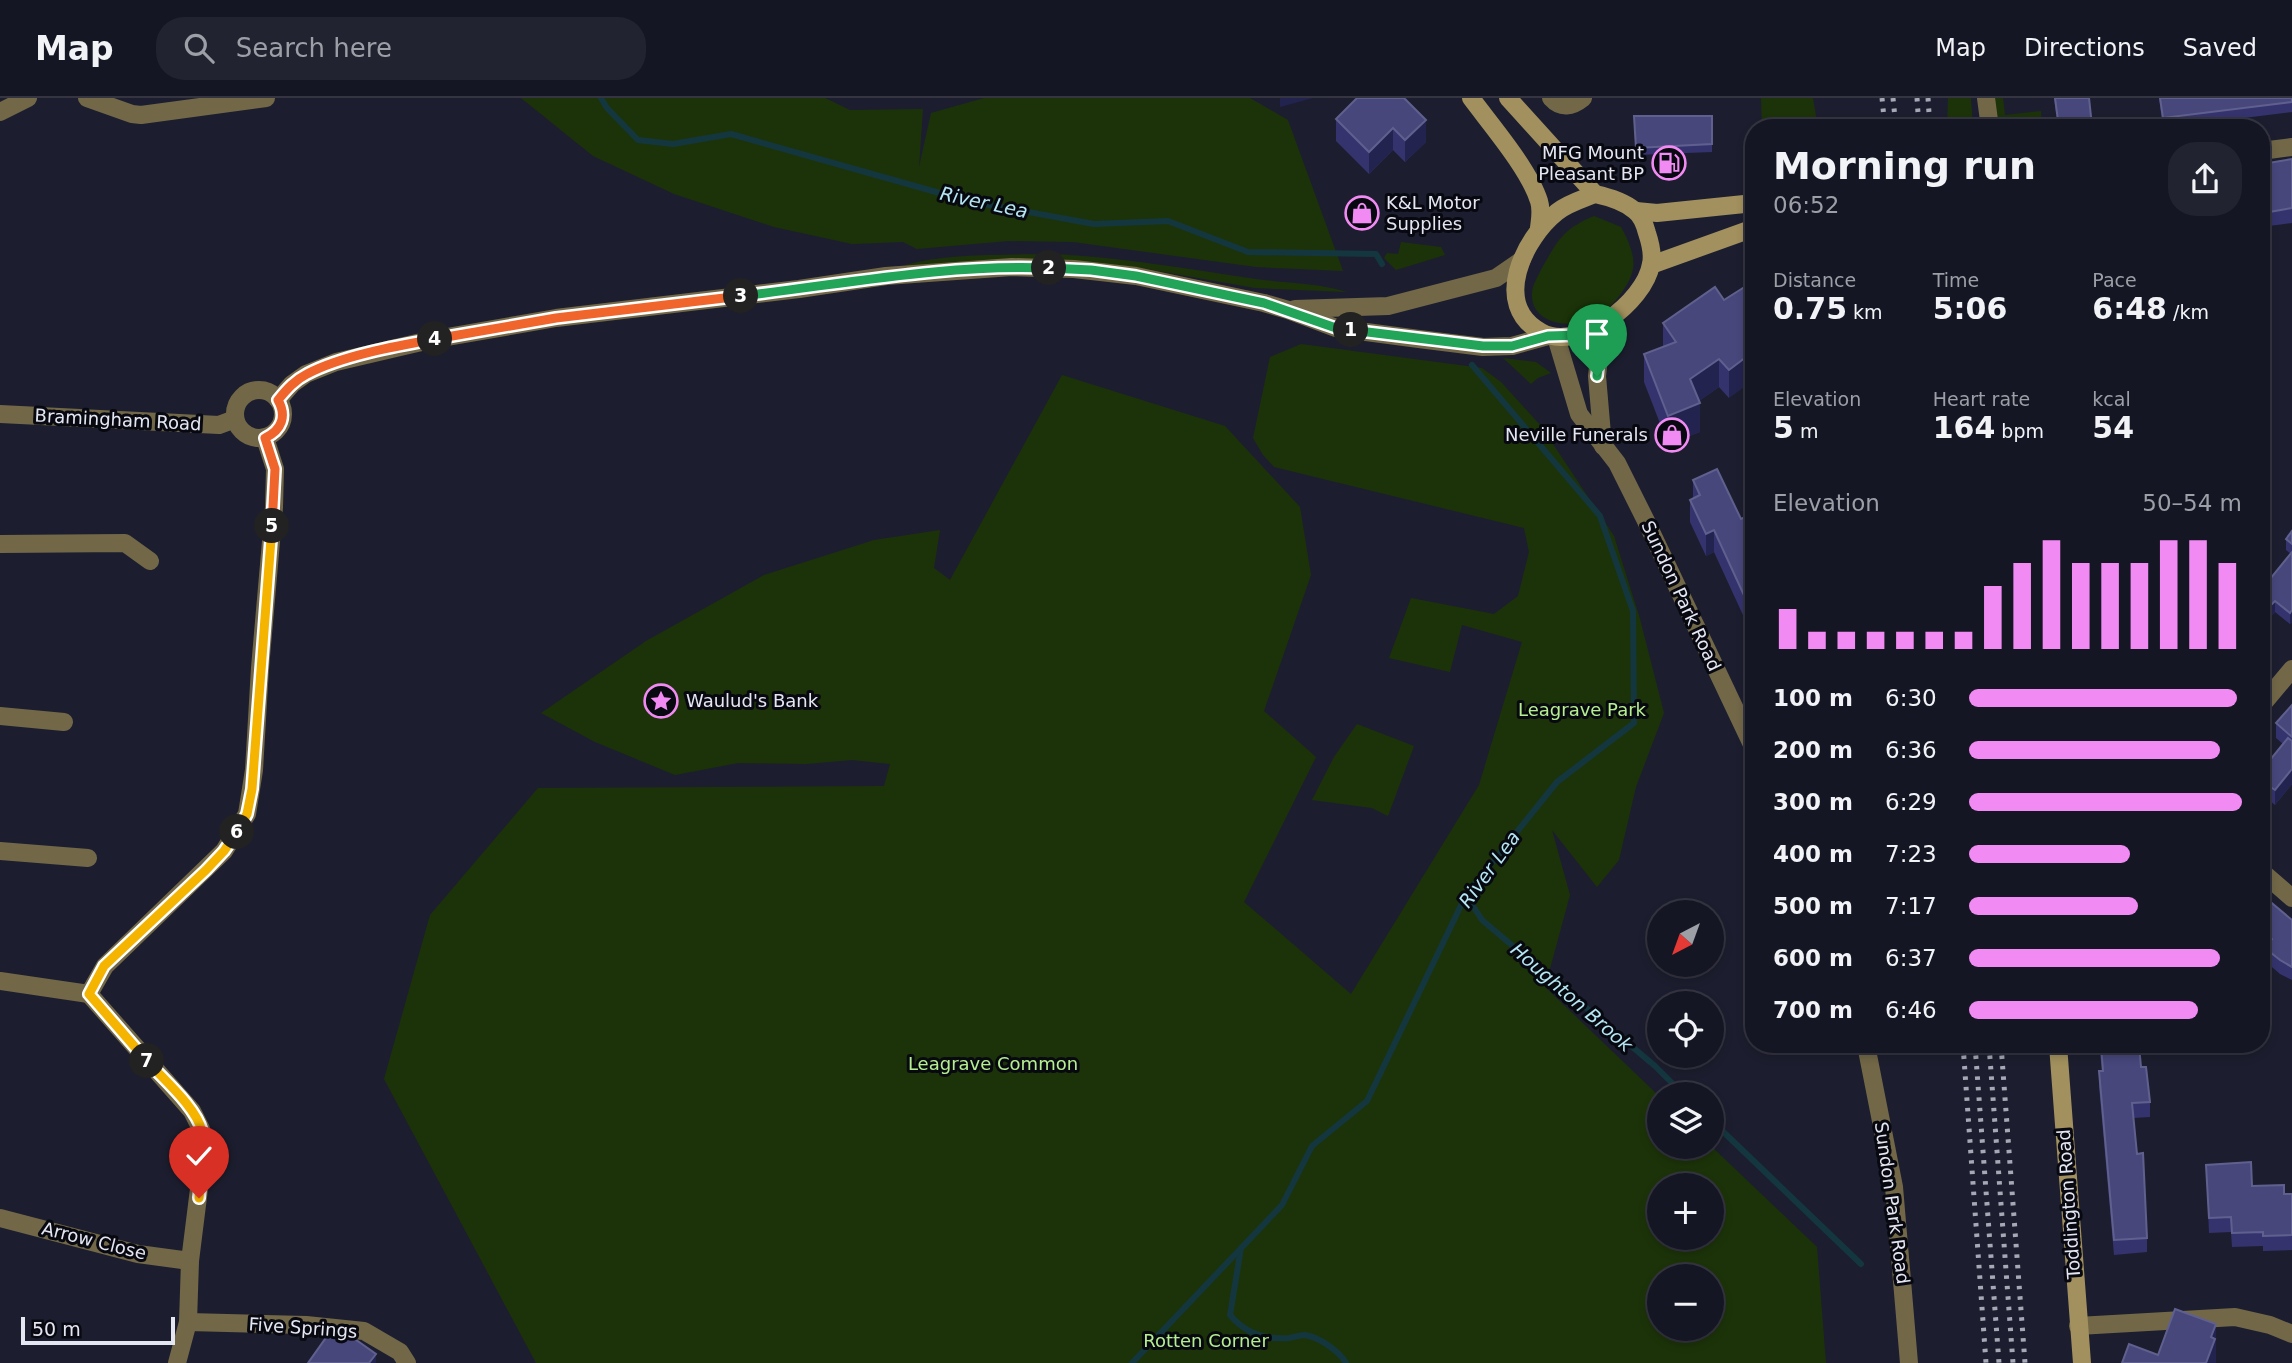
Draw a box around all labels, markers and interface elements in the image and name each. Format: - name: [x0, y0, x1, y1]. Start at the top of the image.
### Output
- search box: [156, 17, 646, 80]
- text: Map: [35, 29, 114, 68]
- icon: search: [180, 29, 218, 67]
- text: Search here: [236, 33, 392, 63]
- text: Map: [1935, 34, 1986, 62]
- text: Directions: [2024, 34, 2145, 62]
- text: Saved: [2183, 34, 2257, 62]
- place label: MFG Mount Pleasant BP: [1538, 142, 1644, 184]
- button: share: [2168, 142, 2242, 216]
- fuel station icon: MFG Mount Pleasant BP: [1650, 144, 1688, 182]
- text: Morning run: [1773, 144, 2036, 188]
- water label: River Lea: [938, 182, 1030, 222]
- place label: K&L Motor Supplies: [1386, 192, 1480, 234]
- text: 06:52: [1773, 192, 1839, 218]
- shop icon: K&L Motor Supplies: [1343, 194, 1381, 232]
- pin: 2: [1032, 250, 1066, 286]
- text: 2: [1042, 256, 1055, 278]
- text: Distance: [1773, 269, 1856, 291]
- text: Time: [1933, 269, 1979, 291]
- text: Pace: [2092, 269, 2137, 291]
- pin: 3: [724, 278, 758, 314]
- text: 3: [734, 284, 747, 306]
- text: 0.75: [1773, 291, 1847, 326]
- text: 5:06: [1933, 291, 2007, 326]
- text: 6:48: [2092, 291, 2167, 326]
- text: km: [1847, 301, 1883, 323]
- text: /km: [2167, 301, 2209, 323]
- pin: [1567, 304, 1627, 376]
- pin: 1: [1334, 313, 1368, 348]
- icon: arrive: [1578, 315, 1616, 353]
- text: 1: [1344, 318, 1357, 340]
- pin: 4: [418, 322, 452, 356]
- text: 4: [428, 327, 441, 349]
- text: Elevation: [1773, 388, 1861, 410]
- text: Heart rate: [1933, 388, 2030, 410]
- text: kcal: [2092, 388, 2131, 410]
- street label: Bramingham Road: [34, 405, 202, 434]
- text: 5: [1773, 410, 1794, 445]
- text: 164: [1933, 410, 1995, 445]
- text: 54: [2092, 410, 2134, 445]
- shop icon: Neville Funerals: [1653, 416, 1691, 454]
- text: m: [1794, 420, 1818, 442]
- text: bpm: [1995, 420, 2044, 442]
- place label: Neville Funerals: [1505, 424, 1648, 445]
- text: Elevation: [1773, 490, 1880, 516]
- text: 50–54 m: [2142, 490, 2242, 516]
- pin: 5: [254, 508, 290, 544]
- text: 5: [265, 514, 278, 536]
- street label: Sundon Park Road: [1637, 517, 1726, 674]
- place icon: Waulud's Bank: [642, 682, 680, 720]
- text: 100 m: [1773, 685, 1853, 711]
- text: 6:30: [1885, 685, 1937, 711]
- place label: Waulud's Bank: [686, 690, 819, 711]
- park label: Leagrave Park: [1518, 699, 1647, 720]
- text: 200 m: [1773, 737, 1853, 763]
- text: 6:36: [1885, 737, 1937, 763]
- text: 300 m: [1773, 789, 1853, 815]
- text: 6:29: [1885, 789, 1937, 815]
- pin: 6: [219, 814, 254, 850]
- text: 6: [230, 820, 243, 842]
- water label: River Lea: [1454, 826, 1524, 912]
- text: 400 m: [1773, 841, 1853, 867]
- text: 7:23: [1885, 841, 1937, 867]
- text: 500 m: [1773, 893, 1853, 919]
- text: 7:17: [1885, 893, 1937, 919]
- north arrow: [1647, 900, 1724, 976]
- map controls: [1647, 900, 1724, 1341]
- water label: Houghton Brook: [1507, 938, 1638, 1057]
- text: 600 m: [1773, 945, 1853, 971]
- text: 6:37: [1885, 945, 1937, 971]
- button: locate: [1647, 991, 1724, 1068]
- text: 700 m: [1773, 997, 1853, 1023]
- text: 6:46: [1885, 997, 1937, 1023]
- pin: 7: [130, 1044, 164, 1079]
- text: 7: [140, 1049, 153, 1071]
- park label: Leagrave Common: [908, 1053, 1078, 1074]
- button: layers: [1647, 1082, 1724, 1159]
- street label: Sundon Park Road: [1871, 1120, 1914, 1285]
- pin: [169, 1126, 229, 1198]
- street label: Toddington Road: [2053, 1128, 2084, 1281]
- icon: check: [180, 1137, 218, 1175]
- button: +: [1647, 1173, 1724, 1250]
- street label: Arrow Close: [40, 1217, 149, 1264]
- button: −: [1647, 1264, 1724, 1341]
- street label: Five Springs: [248, 1313, 358, 1342]
- scale bar: [21, 1314, 175, 1346]
- text: 50 m: [32, 1318, 81, 1340]
- park label: Rotten Corner: [1143, 1330, 1269, 1351]

